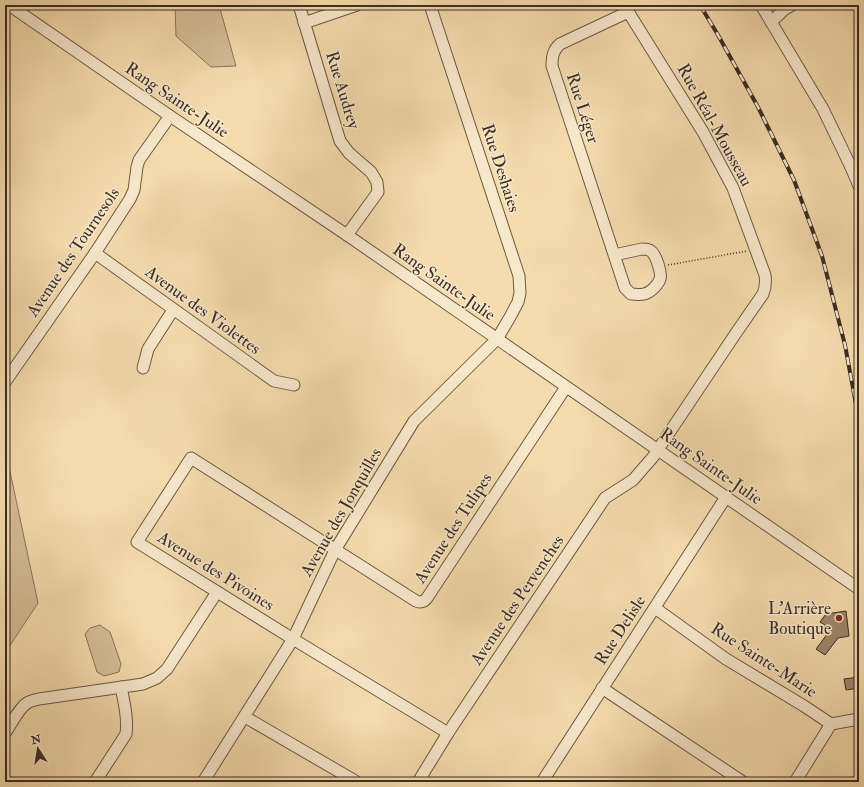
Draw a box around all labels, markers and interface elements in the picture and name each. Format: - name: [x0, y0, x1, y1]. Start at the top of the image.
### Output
- street label: Rue Audrey: [320, 49, 365, 132]
- street label: Rang Sainte-Julie: [121, 58, 233, 143]
- street label: Rue Réal-Mousseau: [673, 60, 757, 190]
- street label: Rue Léger: [562, 70, 604, 146]
- street label: Rue Deshaies: [477, 121, 525, 215]
- street label: Avenue des Tournesols: [21, 183, 124, 321]
- street label: Rang Sainte-Julie: [388, 239, 499, 326]
- street label: Avenue des Violettes: [140, 260, 265, 359]
- street label: Rang Sainte-Julie: [655, 423, 766, 510]
- street label: Avenue des Jonquilles: [295, 444, 387, 581]
- street label: Avenue des Tulipes: [409, 469, 498, 589]
- street label: Avenue des Pivoines: [153, 526, 278, 615]
- street label: Avenue des Pervenches: [465, 531, 568, 670]
- street label: Rue Delisle: [590, 591, 650, 669]
- place label: L'Arrière Boutique: [768, 598, 831, 639]
- marker: L'Arrière Boutique: [834, 613, 844, 623]
- street label: Rue Sainte-Marie: [707, 618, 821, 702]
- north arrow: [18, 729, 58, 769]
- text: N: [29, 732, 43, 747]

